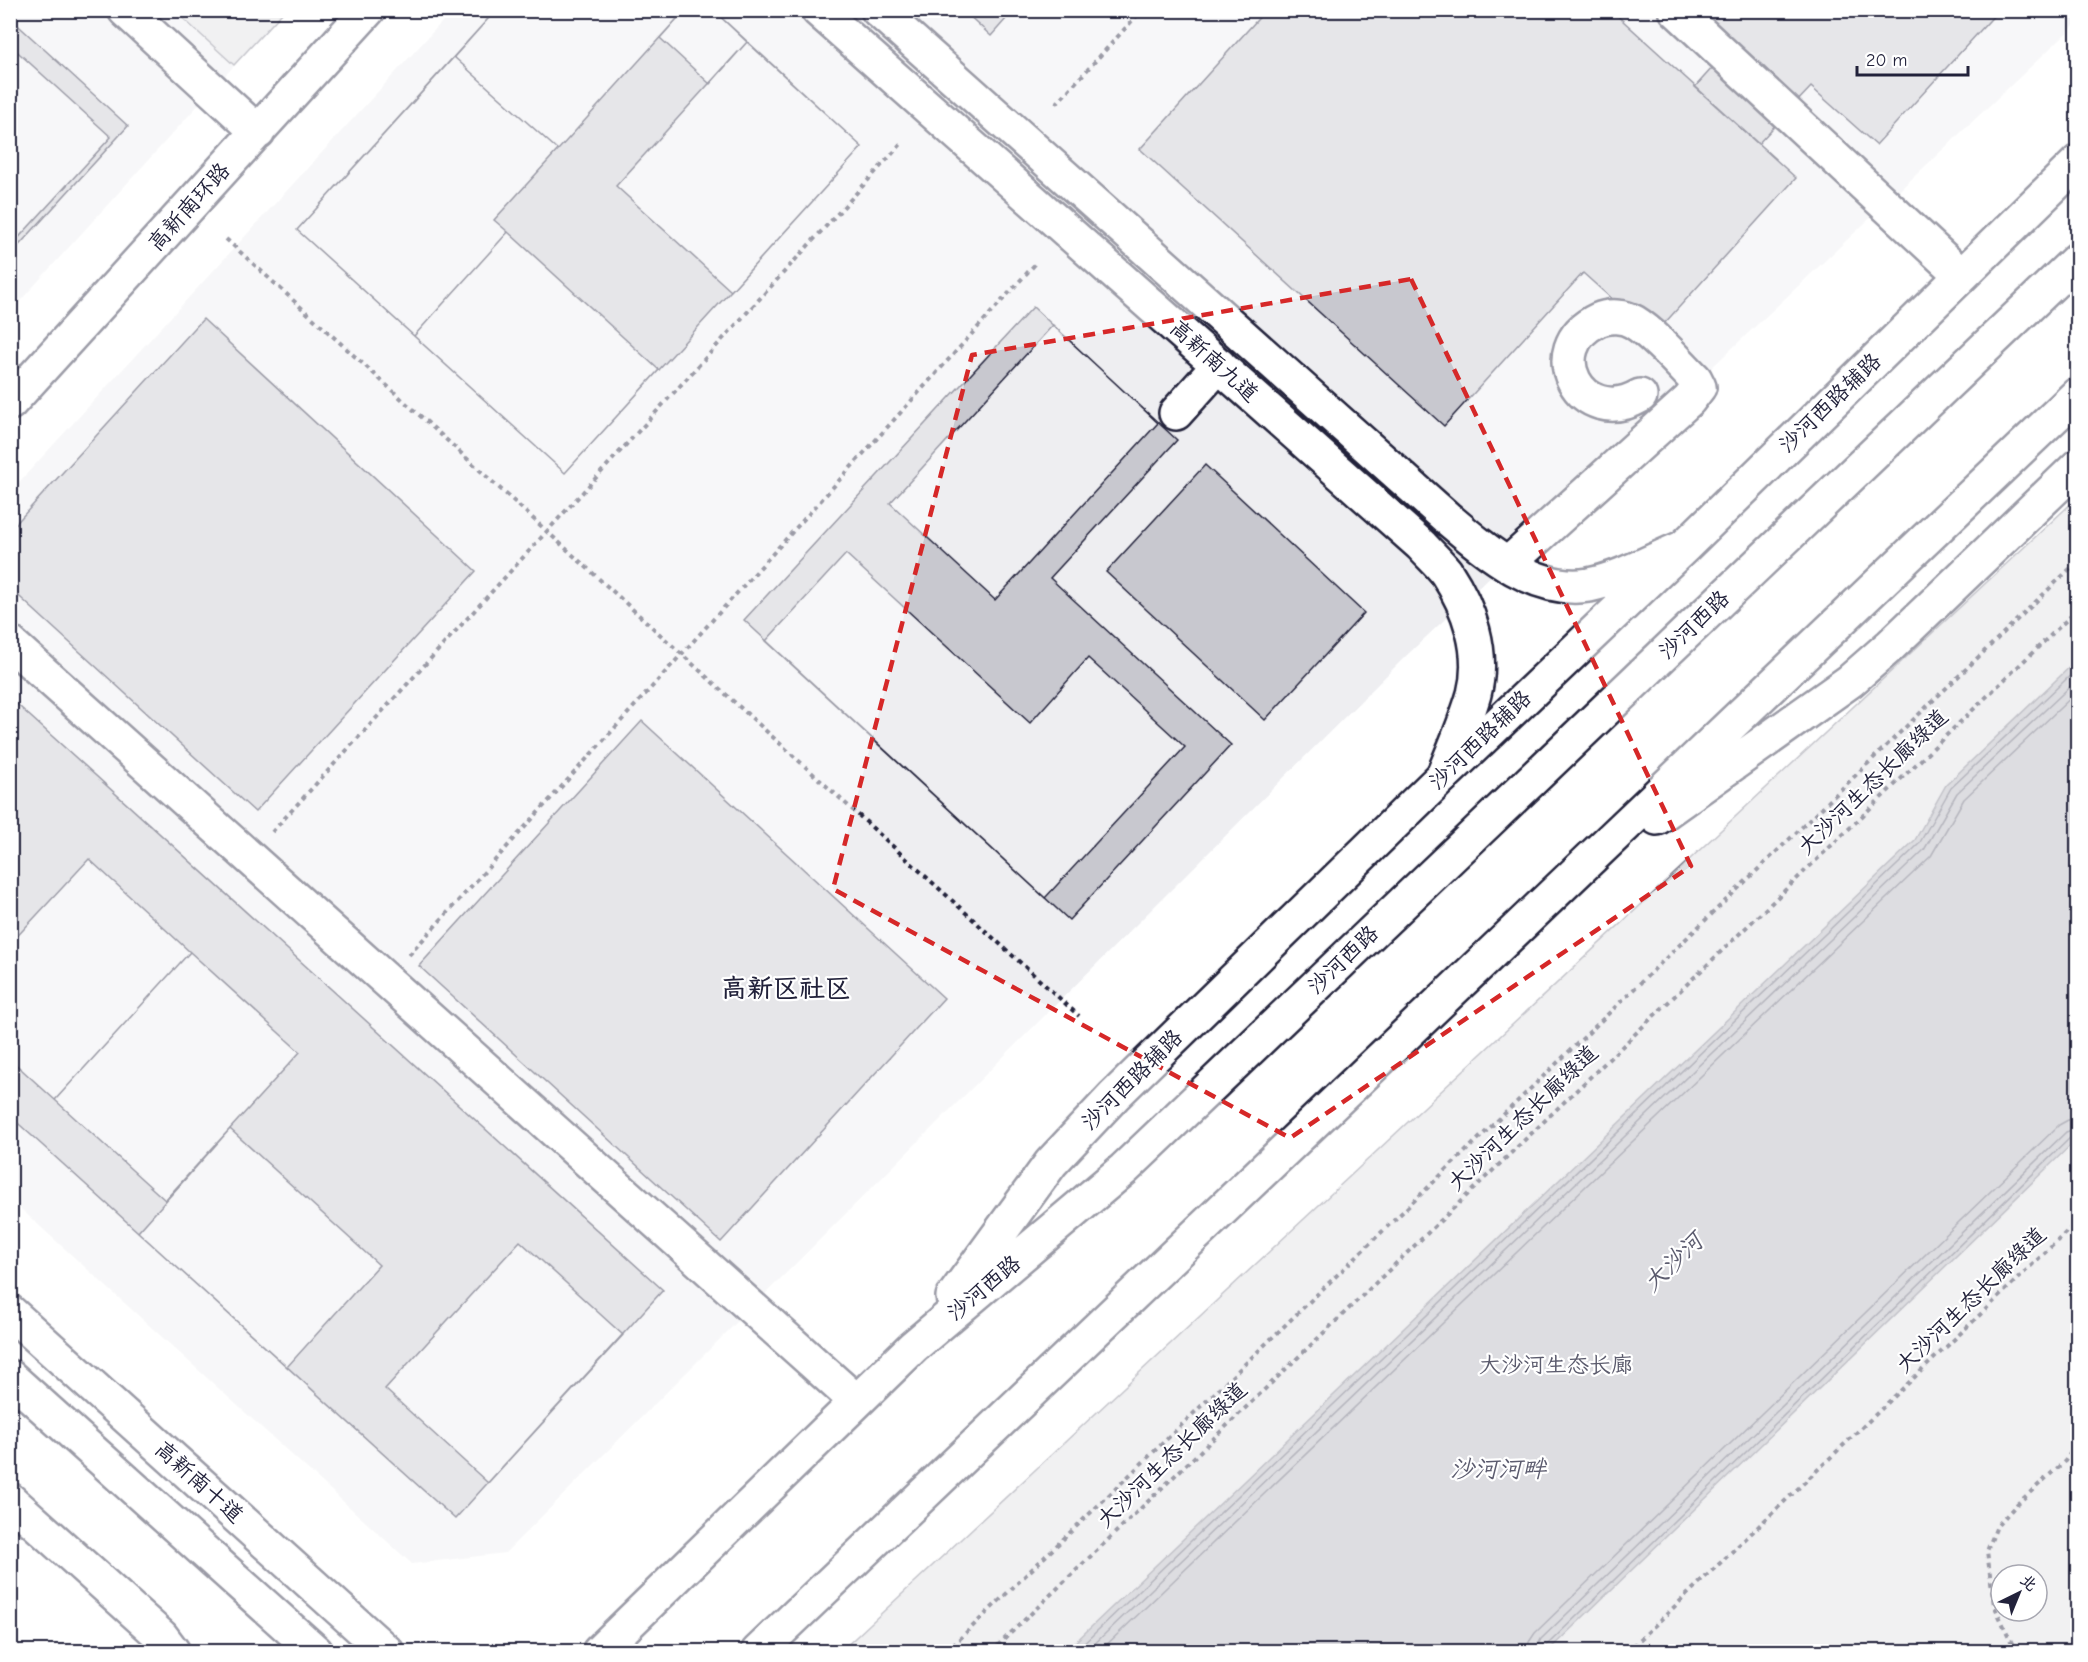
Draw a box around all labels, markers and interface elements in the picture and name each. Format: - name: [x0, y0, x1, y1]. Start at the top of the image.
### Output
- scale bar: [1857, 39, 1968, 77]
- text: 20 m: [1866, 50, 1907, 71]
- street label: 高新南环路: [143, 157, 235, 257]
- street label: 高新南九道: [1164, 315, 1264, 407]
- street label: 沙河西路辅路: [1773, 348, 1887, 458]
- street label: 沙河西路: [1653, 585, 1735, 665]
- street label: 沙河西路辅路: [1423, 685, 1537, 795]
- street label: 大沙河生态长廊绿道: [1793, 704, 1953, 860]
- street label: 沙河西路: [1302, 920, 1384, 1000]
- district label: 高新区社区: [721, 974, 851, 1004]
- street label: 沙河西路辅路: [1076, 1024, 1188, 1136]
- street label: 大沙河生态长廊绿道: [1443, 1040, 1603, 1196]
- street label: 大沙河生态长廊绿道: [1891, 1222, 2051, 1378]
- water label: 大沙河: [1637, 1224, 1711, 1297]
- street label: 沙河西路: [942, 1250, 1026, 1326]
- park label: 大沙河生态长廊: [1479, 1352, 1633, 1378]
- street label: 大沙河生态长廊绿道: [1092, 1377, 1252, 1533]
- street label: 高新南十道: [149, 1436, 249, 1528]
- water label: 沙河河畔: [1450, 1455, 1548, 1483]
- north arrow: [1989, 1563, 2049, 1623]
- text: 北: [2017, 1571, 2041, 1595]

